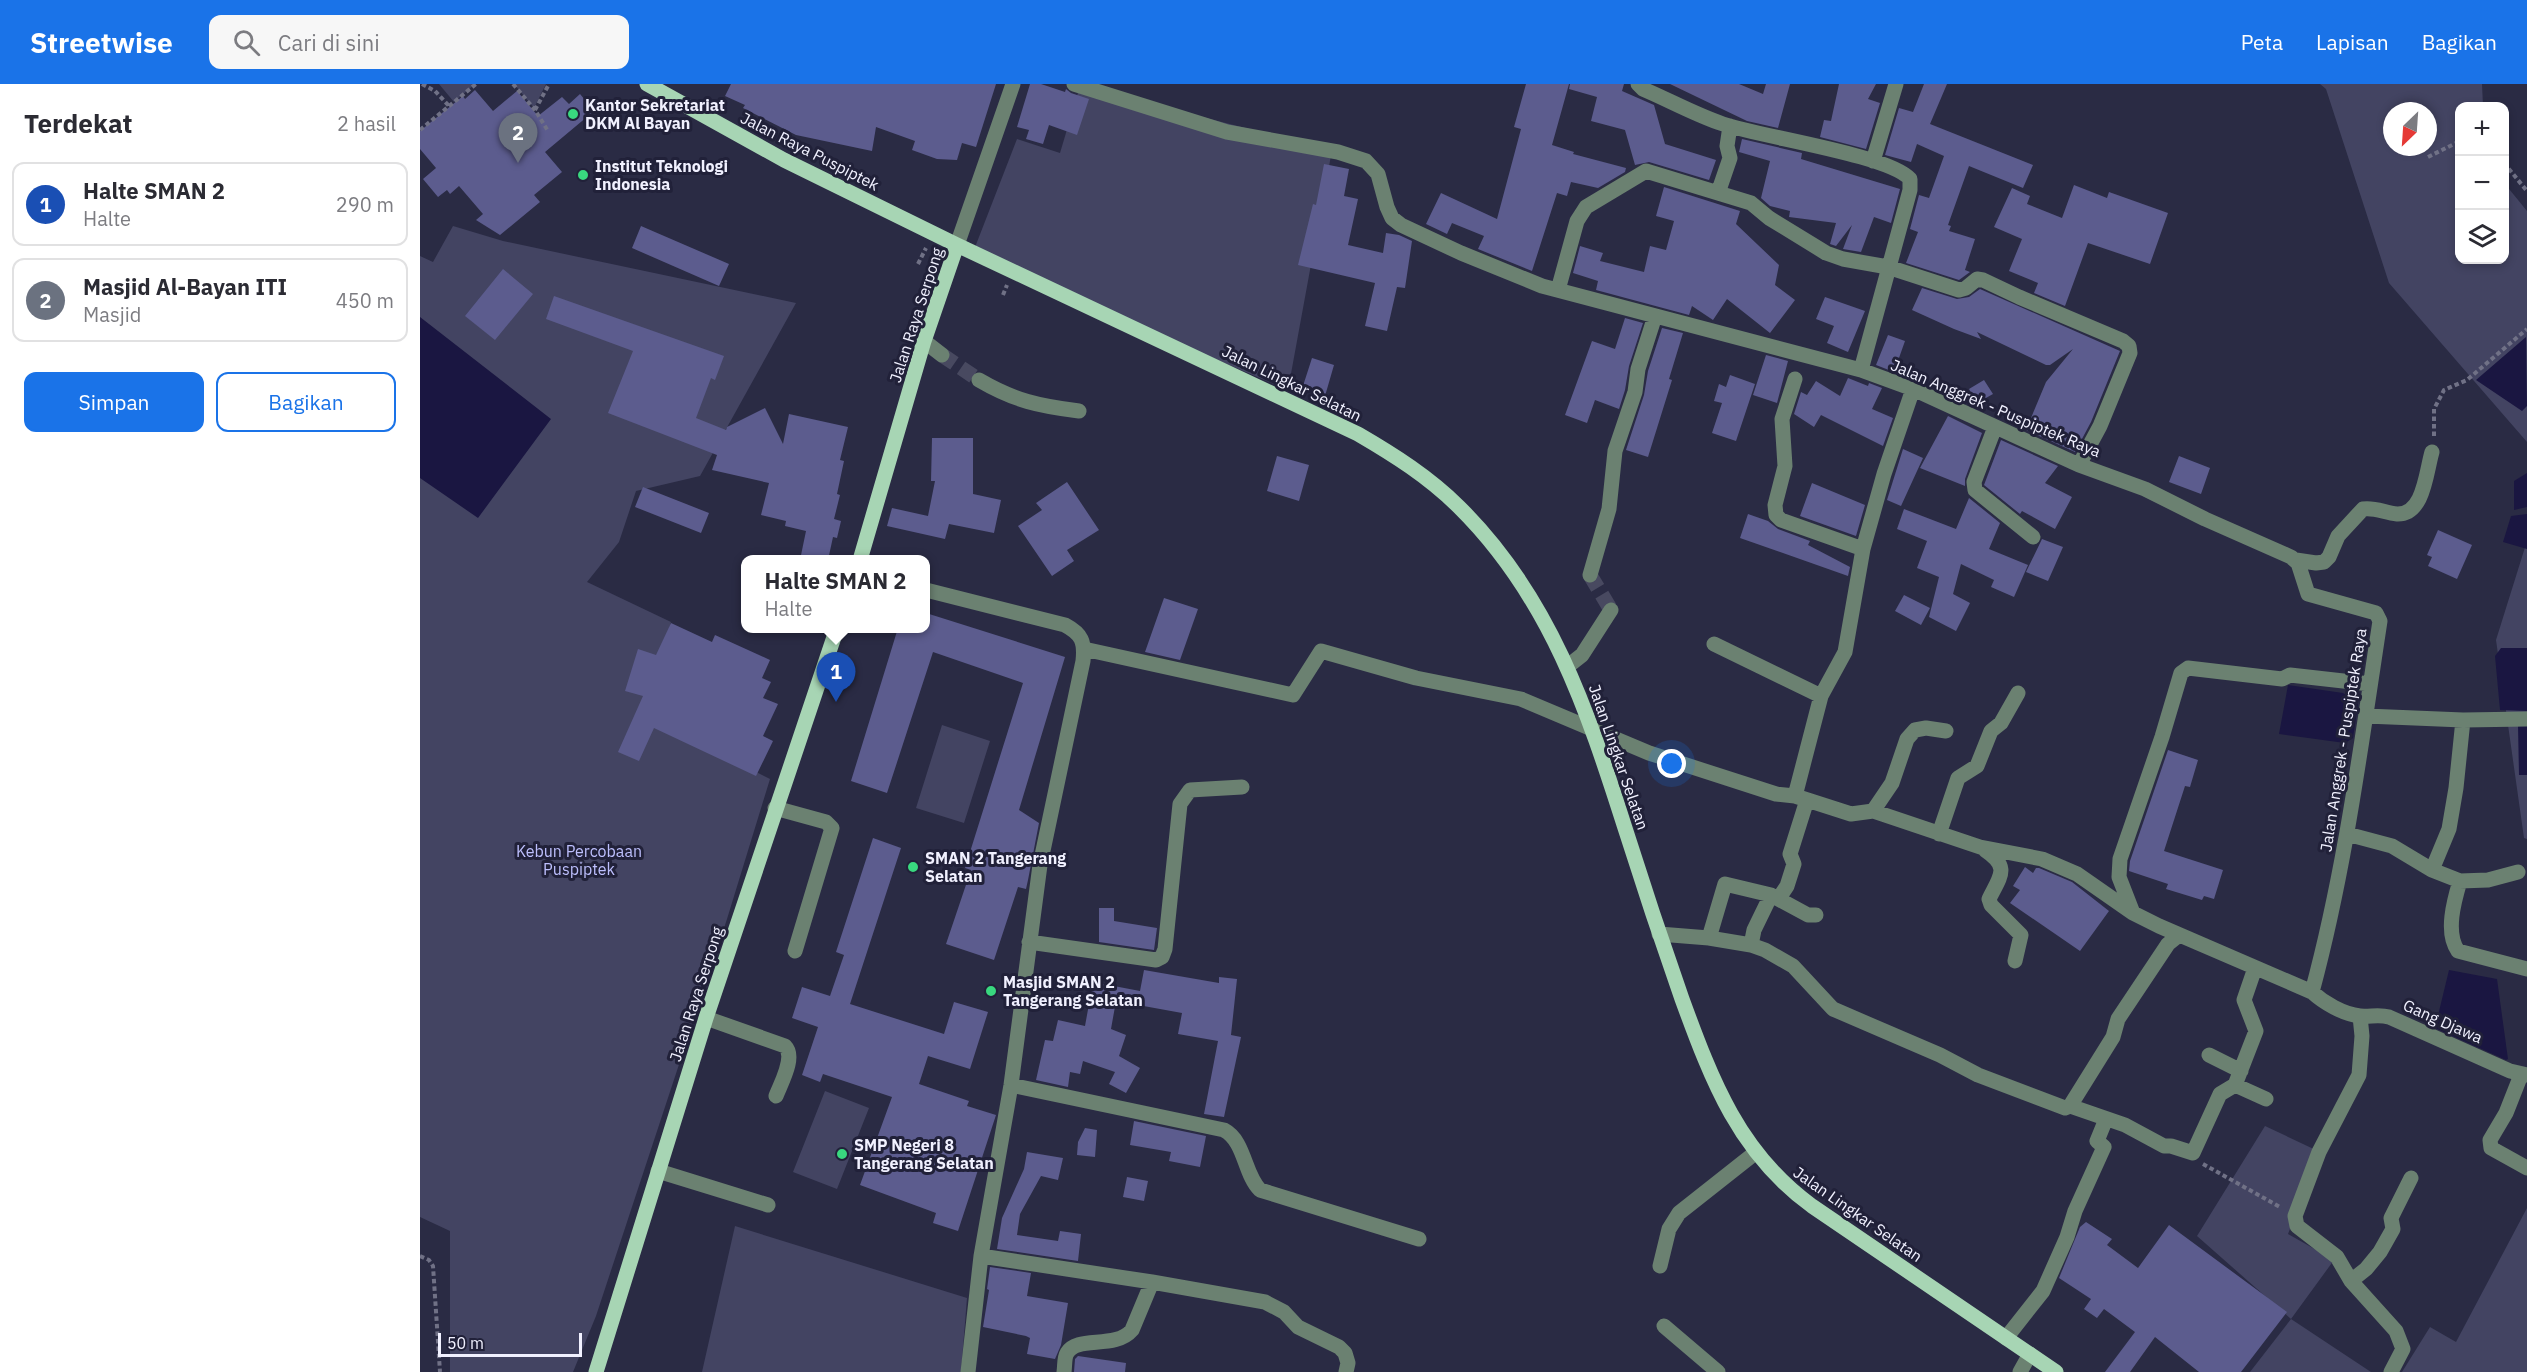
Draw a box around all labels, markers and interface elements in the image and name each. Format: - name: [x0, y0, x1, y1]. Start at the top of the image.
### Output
- search box: [209, 15, 629, 69]
- text: Streetwise: [30, 24, 173, 61]
- icon: search: [230, 26, 263, 59]
- text: Cari di sini: [278, 28, 380, 57]
- text: Peta: [2241, 28, 2283, 56]
- text: Lapisan: [2316, 28, 2389, 56]
- text: Bagikan: [2422, 28, 2497, 56]
- place label: Kantor Sekretariat DKM Al Bayan: [585, 95, 725, 133]
- north arrow: [2383, 102, 2437, 156]
- map controls: [2455, 102, 2509, 264]
- button: +: [2455, 102, 2509, 156]
- text: Terdekat: [24, 106, 133, 140]
- marker: Kantor Sekretariat DKM Al Bayan: [566, 107, 580, 121]
- street label: Jalan Raya Puspiptek: [737, 107, 883, 195]
- text: 2 hasil: [337, 110, 396, 137]
- pin: 2: [498, 113, 538, 163]
- place label: Institut Teknologi Indonesia: [595, 156, 728, 194]
- button: −: [2455, 156, 2509, 210]
- marker: Institut Teknologi Indonesia: [576, 168, 590, 182]
- text: Halte SMAN 2: [83, 176, 225, 205]
- text: 1: [40, 191, 52, 218]
- text: 290 m: [336, 191, 394, 218]
- text: Halte: [83, 205, 131, 232]
- button: layers: [2455, 210, 2509, 264]
- street label: Jalan Raya Serpong: [885, 244, 947, 385]
- text: Masjid Al-Bayan ITI: [83, 272, 287, 301]
- text: 2: [40, 287, 52, 314]
- text: 450 m: [336, 287, 394, 314]
- text: Masjid: [83, 301, 141, 328]
- street label: Jalan Lingkar Selatan: [1219, 341, 1365, 425]
- street label: Jalan Anggrek - Puspiptek Raya: [1888, 355, 2104, 462]
- button: Simpan: [24, 372, 204, 432]
- button: Bagikan: [216, 372, 396, 432]
- popup: [741, 555, 930, 633]
- text: Halte SMAN 2: [764, 566, 907, 595]
- text: Halte: [764, 595, 813, 622]
- street label: Jalan Anggrek - Puspiptek Raya: [2315, 626, 2371, 853]
- pin: 1: [816, 652, 856, 702]
- street label: Jalan Lingkar Selatan: [1585, 682, 1653, 832]
- your location: [1657, 749, 1686, 778]
- park label: Kebun Percobaan Puspiptek: [516, 841, 642, 879]
- place label: SMAN 2 Tangerang Selatan: [925, 848, 1066, 886]
- marker: SMAN 2 Tangerang Selatan: [906, 860, 920, 874]
- street label: Jalan Raya Serpong: [665, 923, 727, 1064]
- place label: Masjid SMAN 2 Tangerang Selatan: [1003, 972, 1143, 1010]
- marker: Masjid SMAN 2 Tangerang Selatan: [984, 984, 998, 998]
- street label: Gang Djawa: [2400, 995, 2486, 1048]
- place label: SMP Negeri 8 Tangerang Selatan: [854, 1135, 994, 1173]
- marker: SMP Negeri 8 Tangerang Selatan: [835, 1147, 849, 1161]
- street label: Jalan Lingkar Selatan: [1790, 1162, 1926, 1266]
- scale bar: [438, 1330, 582, 1358]
- text: 50 m: [447, 1333, 484, 1353]

